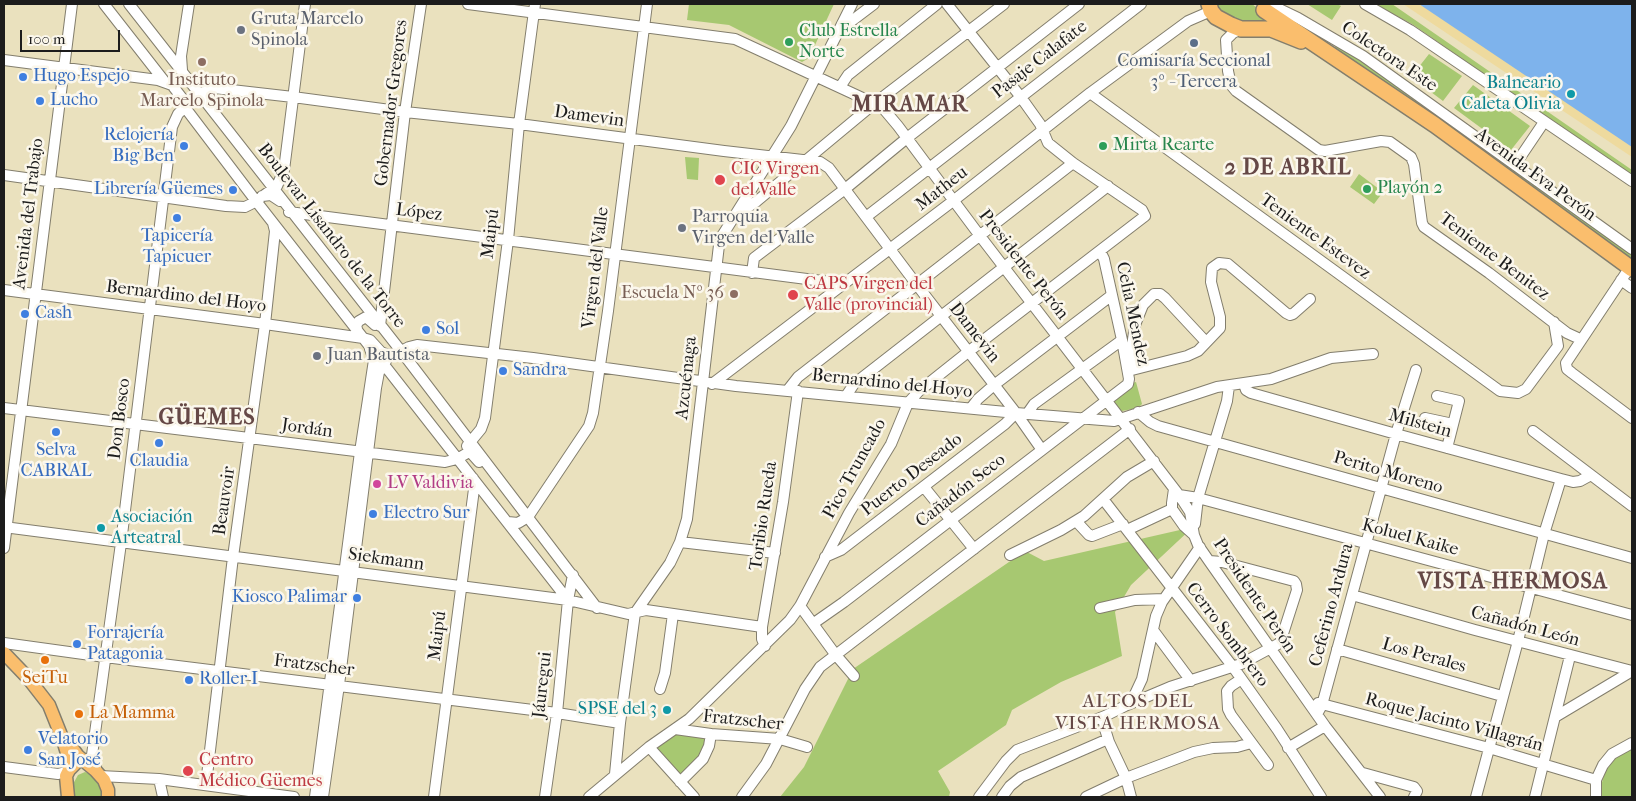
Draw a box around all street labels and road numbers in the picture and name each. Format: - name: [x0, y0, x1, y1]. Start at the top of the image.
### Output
- street label: Pasaje Calafate: [988, 16, 1092, 104]
- street label: Colectora Este: [1337, 17, 1441, 97]
- street label: Gobernador Gregores: [371, 18, 413, 188]
- street label: Damevin: [553, 101, 625, 133]
- street label: Avenida Eva Perón: [1470, 124, 1600, 226]
- street label: Avenida del Trabajo: [9, 137, 49, 291]
- street label: Boulevar Lisandro de la Torre: [252, 139, 410, 333]
- street label: Matheu: [912, 162, 972, 216]
- street label: Teniente Estevez: [1255, 190, 1375, 284]
- street label: López: [395, 199, 443, 227]
- street label: Virgen del Valle: [578, 206, 614, 330]
- street label: Presidente Perón: [973, 206, 1073, 324]
- street label: Maipú: [477, 208, 505, 260]
- street label: Teniente Benitez: [1434, 208, 1554, 306]
- street label: Celia Mendez: [1110, 260, 1154, 368]
- street label: Bernardino del Hoyo: [105, 276, 267, 318]
- street label: Damevin: [944, 299, 1004, 367]
- street label: Azcuénaga: [672, 335, 702, 421]
- street label: Bernardino del Hoyo: [811, 365, 973, 403]
- street label: Don Bosco: [104, 377, 136, 461]
- street label: Milstein: [1386, 405, 1454, 443]
- street label: Jordán: [280, 415, 334, 443]
- street label: Pico Truncado: [819, 415, 891, 523]
- street label: Puerto Deseado: [857, 429, 967, 521]
- street label: Perito Moreno: [1331, 447, 1445, 499]
- street label: Cañadón Seco: [912, 449, 1010, 533]
- street label: Toribio Rueda: [746, 460, 782, 572]
- street label: Beauvoir: [209, 465, 241, 537]
- street label: Koluel Kaike: [1359, 515, 1461, 561]
- street label: Presidente Perón: [1208, 535, 1300, 657]
- street label: Ceferino Ardura: [1305, 541, 1359, 669]
- street label: Siekmann: [347, 544, 425, 576]
- street label: Cerro Sombrero: [1181, 579, 1273, 691]
- street label: Cañadón León: [1468, 602, 1582, 652]
- street label: Maipú: [424, 610, 452, 662]
- street label: Los Perales: [1380, 634, 1468, 678]
- street label: Fratzscher: [272, 650, 356, 682]
- street label: Jáuregui: [529, 651, 557, 719]
- street label: Roque Jacinto Villagrán: [1363, 689, 1545, 757]
- street label: Fratzscher: [702, 706, 784, 736]

